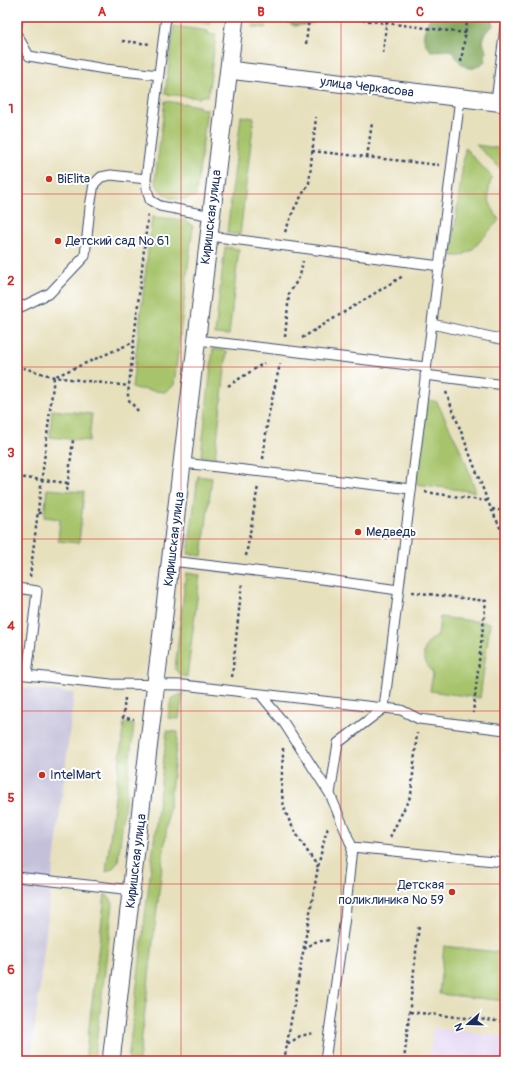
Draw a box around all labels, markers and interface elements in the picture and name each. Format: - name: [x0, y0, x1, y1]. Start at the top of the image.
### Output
- text: A: [98, 4, 107, 20]
- text: B: [257, 4, 265, 20]
- text: C: [416, 4, 424, 20]
- street label: улица Черкасова: [318, 73, 415, 101]
- text: 1: [8, 101, 14, 117]
- street label: Киришская улица: [197, 169, 225, 265]
- place label: BiElita: [57, 171, 90, 187]
- marker: BiElita: [44, 174, 54, 184]
- place label: Детский сад № 61: [65, 233, 169, 249]
- marker: Детский сад № 61: [53, 236, 63, 246]
- text: 2: [7, 273, 15, 289]
- text: 3: [7, 445, 15, 461]
- street label: Киришская улица: [160, 491, 188, 587]
- place label: Медведь: [366, 524, 416, 540]
- marker: Медведь: [353, 527, 363, 537]
- text: 4: [7, 618, 15, 634]
- place label: IntelMart: [50, 767, 102, 783]
- marker: IntelMart: [37, 770, 47, 780]
- text: 5: [7, 790, 15, 806]
- street label: Киришская улица: [122, 813, 150, 909]
- place label: Детская поликлиника № 59: [338, 877, 444, 908]
- marker: Детская поликлиника № 59: [447, 887, 457, 897]
- text: 6: [7, 962, 15, 978]
- north arrow: [448, 1004, 488, 1044]
- text: N: [452, 1021, 466, 1033]

